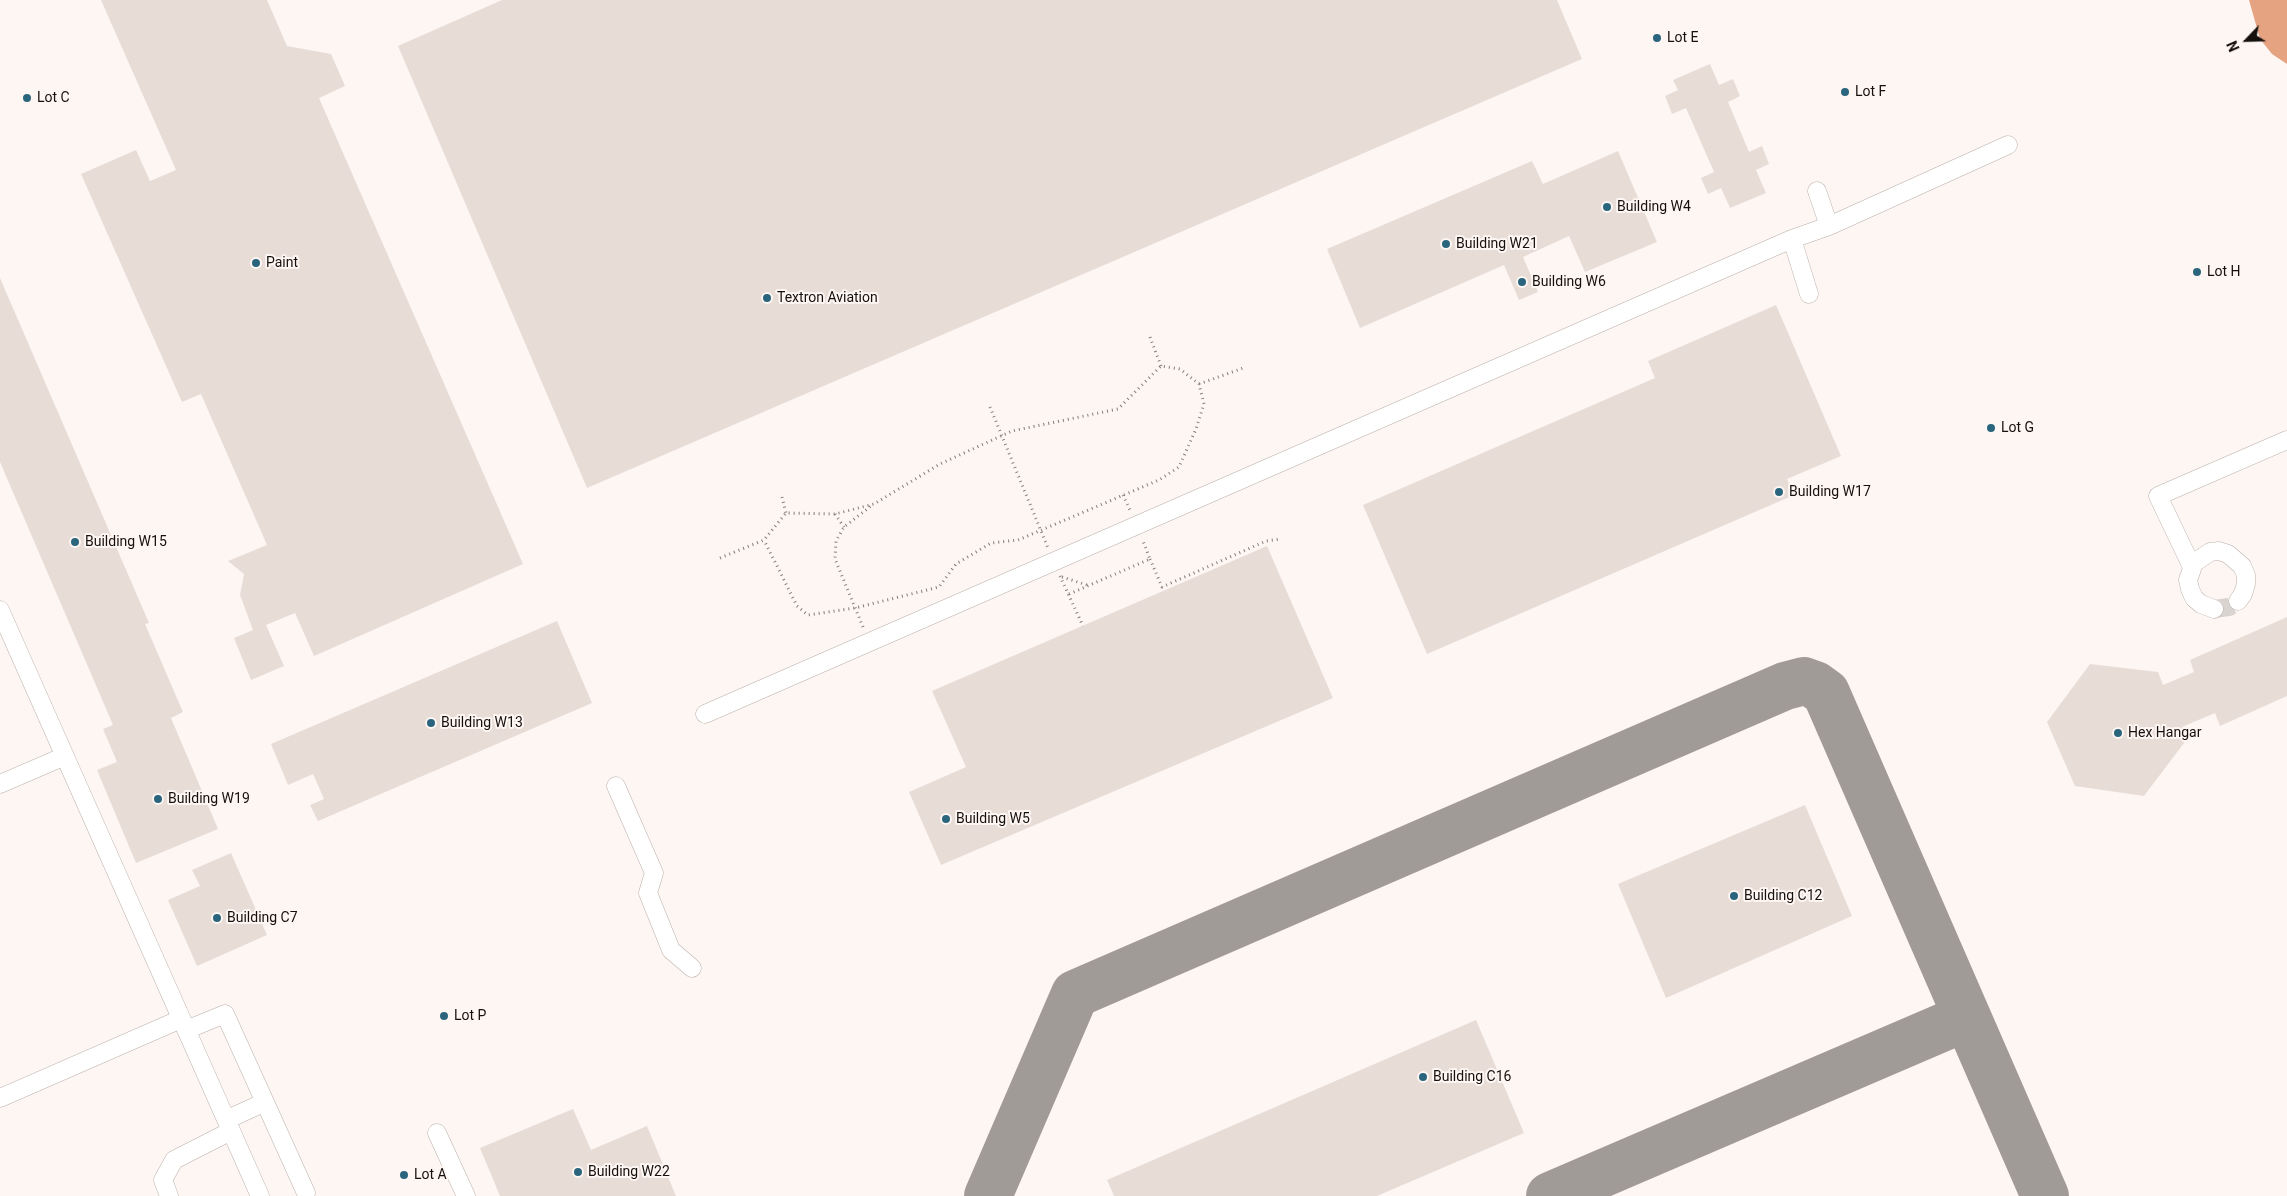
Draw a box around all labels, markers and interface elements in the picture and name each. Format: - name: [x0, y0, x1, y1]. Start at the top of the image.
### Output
- north arrow: [2222, 15, 2272, 65]
- place label: Lot E: [1667, 30, 1699, 46]
- marker: Lot E: [1651, 32, 1663, 44]
- text: N: [2224, 38, 2243, 54]
- place label: Lot F: [1855, 84, 1886, 100]
- marker: Lot F: [1839, 86, 1851, 98]
- place label: Lot C: [37, 90, 70, 106]
- marker: Lot C: [21, 92, 33, 104]
- place label: Building W4: [1617, 199, 1691, 215]
- marker: Building W4: [1601, 201, 1613, 213]
- place label: Building W21: [1456, 236, 1538, 252]
- marker: Building W21: [1440, 238, 1452, 250]
- place label: Paint: [266, 255, 298, 271]
- marker: Paint: [250, 257, 262, 269]
- place label: Lot H: [2207, 264, 2241, 280]
- marker: Lot H: [2191, 266, 2203, 278]
- place label: Building W6: [1532, 274, 1606, 290]
- marker: Building W6: [1516, 276, 1528, 288]
- place label: Textron Aviation: [777, 290, 878, 306]
- marker: Textron Aviation: [761, 292, 773, 304]
- place label: Lot G: [2001, 420, 2034, 436]
- marker: Lot G: [1985, 422, 1997, 434]
- place label: Building W17: [1789, 484, 1871, 500]
- marker: Building W17: [1773, 486, 1785, 498]
- place label: Building W15: [85, 534, 167, 550]
- marker: Building W15: [69, 536, 81, 548]
- place label: Building W13: [441, 715, 523, 731]
- marker: Building W13: [425, 717, 437, 729]
- place label: Hex Hangar: [2128, 725, 2201, 741]
- marker: Hex Hangar: [2112, 727, 2124, 739]
- place label: Building W19: [168, 791, 250, 807]
- marker: Building W19: [152, 793, 164, 805]
- place label: Building W5: [956, 811, 1030, 827]
- marker: Building W5: [940, 813, 952, 825]
- place label: Building C12: [1744, 888, 1822, 904]
- marker: Building C12: [1728, 890, 1740, 902]
- place label: Building C7: [227, 910, 298, 926]
- marker: Building C7: [211, 912, 223, 924]
- place label: Lot P: [454, 1008, 486, 1024]
- marker: Lot P: [438, 1010, 450, 1022]
- place label: Building C16: [1433, 1069, 1511, 1085]
- marker: Building C16: [1417, 1071, 1429, 1083]
- place label: Building W22: [588, 1164, 670, 1180]
- marker: Building W22: [572, 1166, 584, 1178]
- place label: Lot A: [414, 1167, 447, 1183]
- marker: Lot A: [398, 1169, 410, 1181]

